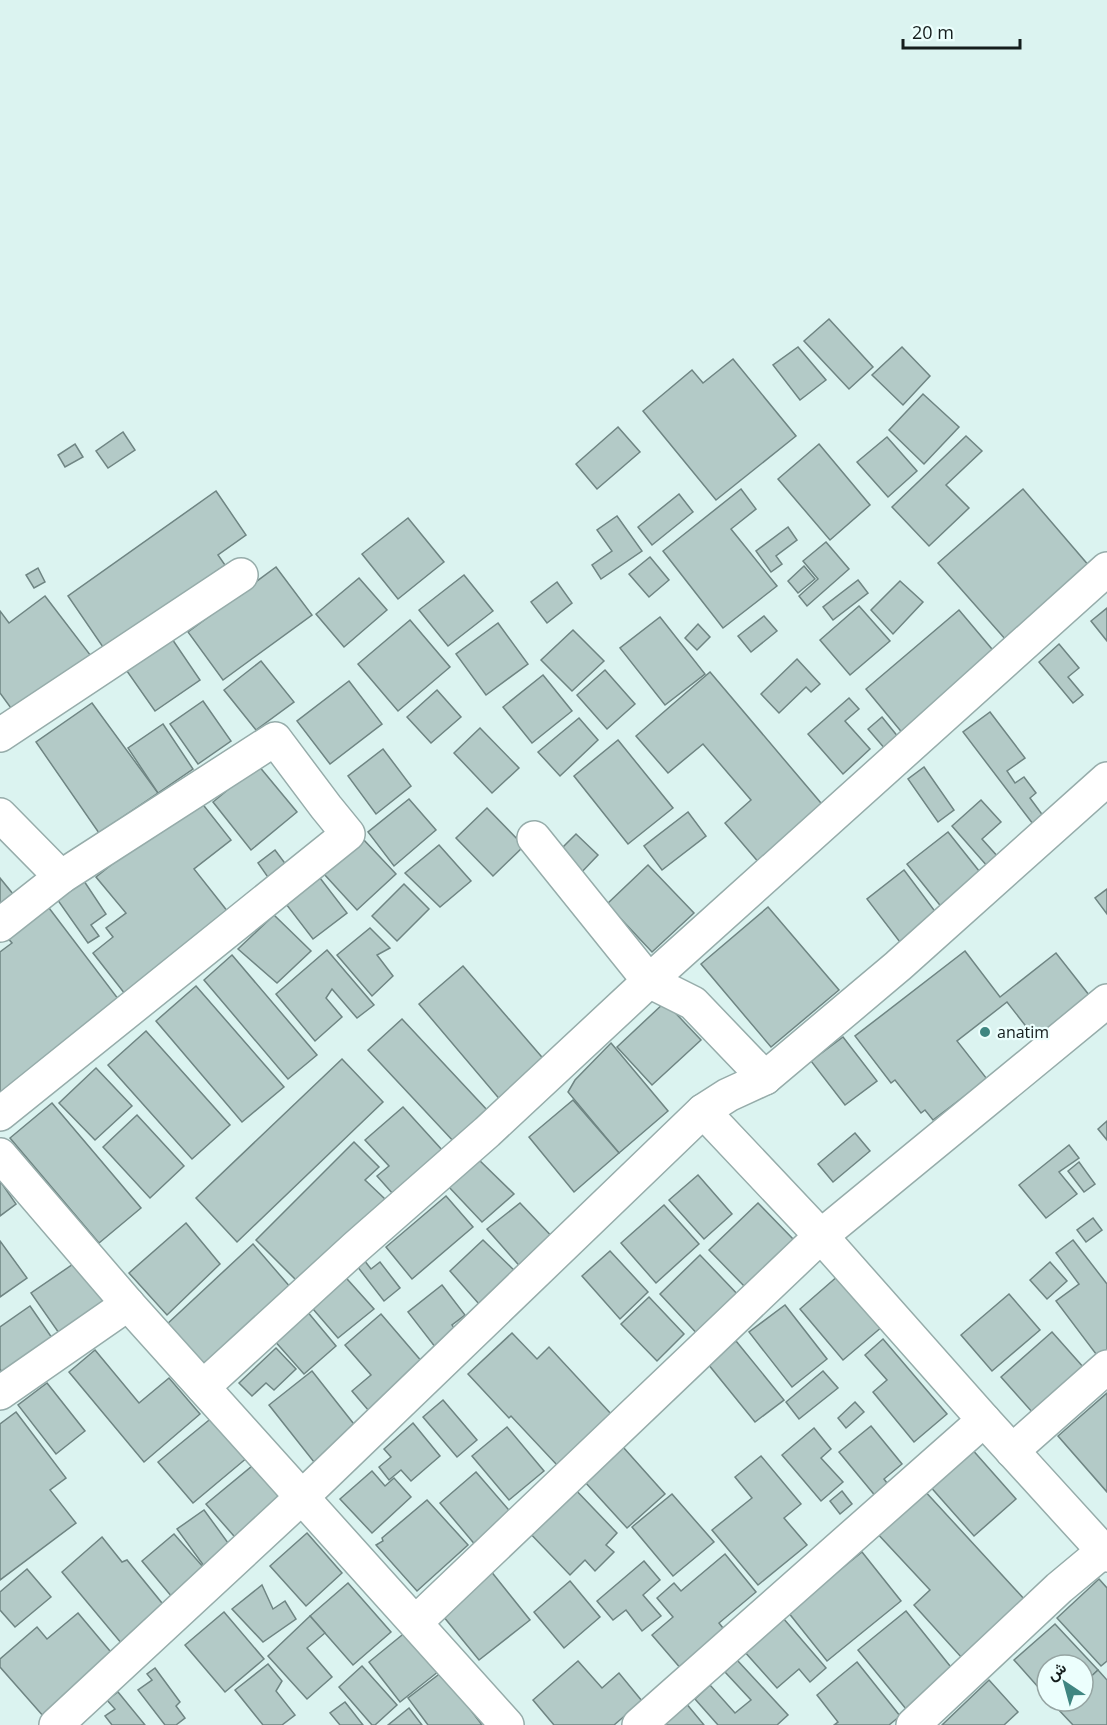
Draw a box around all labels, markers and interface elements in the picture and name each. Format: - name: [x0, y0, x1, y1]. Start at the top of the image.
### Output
- scale bar: [903, 12, 1020, 50]
- text: 20 m: [912, 20, 954, 44]
- place label: anatim: [997, 1021, 1049, 1043]
- marker: anatim: [978, 1025, 992, 1039]
- north arrow: [1035, 1653, 1095, 1713]
- text: ش: [1042, 1656, 1070, 1685]

